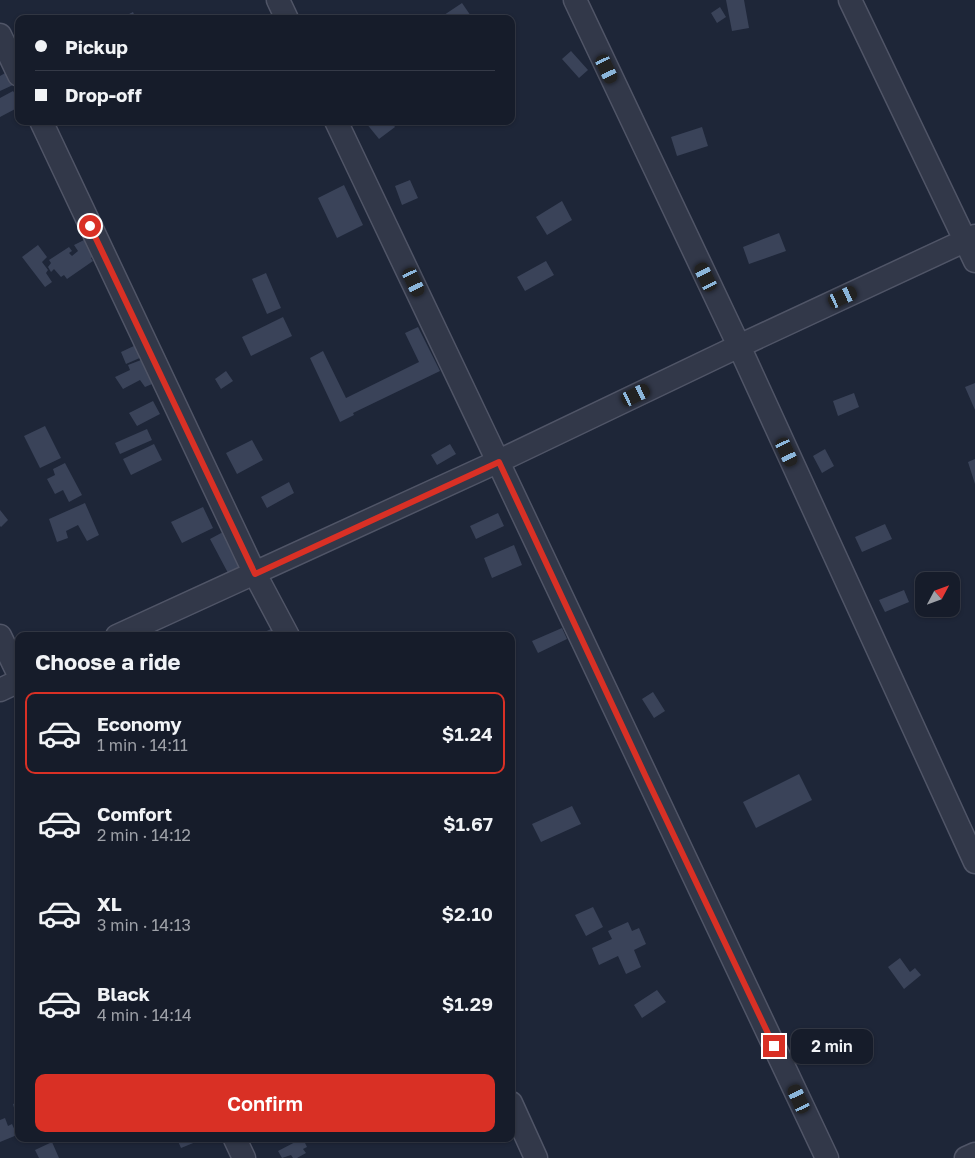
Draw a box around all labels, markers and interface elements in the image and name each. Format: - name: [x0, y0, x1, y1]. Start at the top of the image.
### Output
- text: Pickup: [65, 35, 128, 58]
- car: [593, 52, 620, 86]
- text: Drop-off: [65, 83, 142, 106]
- route start: [79, 215, 101, 237]
- car: [692, 260, 719, 294]
- car: [400, 265, 427, 299]
- car: [826, 284, 859, 310]
- car: [619, 382, 652, 408]
- car: [773, 435, 800, 469]
- north arrow: [915, 572, 960, 618]
- map controls: [915, 572, 960, 617]
- text: Choose a ride: [35, 648, 181, 675]
- icon: car: [37, 711, 82, 756]
- text: Economy: [97, 712, 182, 735]
- text: $1.24: [442, 722, 493, 745]
- text: 1 min · 14:11: [97, 735, 188, 755]
- icon: car: [37, 801, 82, 846]
- text: Comfort: [97, 802, 172, 825]
- text: $1.67: [443, 812, 493, 835]
- text: 2 min · 14:12: [97, 825, 191, 845]
- icon: car: [37, 891, 82, 936]
- text: XL: [97, 892, 122, 915]
- text: $2.10: [441, 902, 493, 925]
- text: 3 min · 14:13: [97, 915, 191, 935]
- icon: car: [37, 981, 82, 1026]
- text: Black: [97, 982, 150, 1005]
- text: $1.29: [442, 992, 493, 1015]
- text: 4 min · 14:14: [97, 1005, 192, 1025]
- callout: 2 min: [792, 1028, 874, 1064]
- route end: [763, 1035, 785, 1057]
- text: 2 min: [811, 1036, 853, 1056]
- button: Confirm: [35, 1074, 495, 1132]
- car: [785, 1082, 812, 1116]

